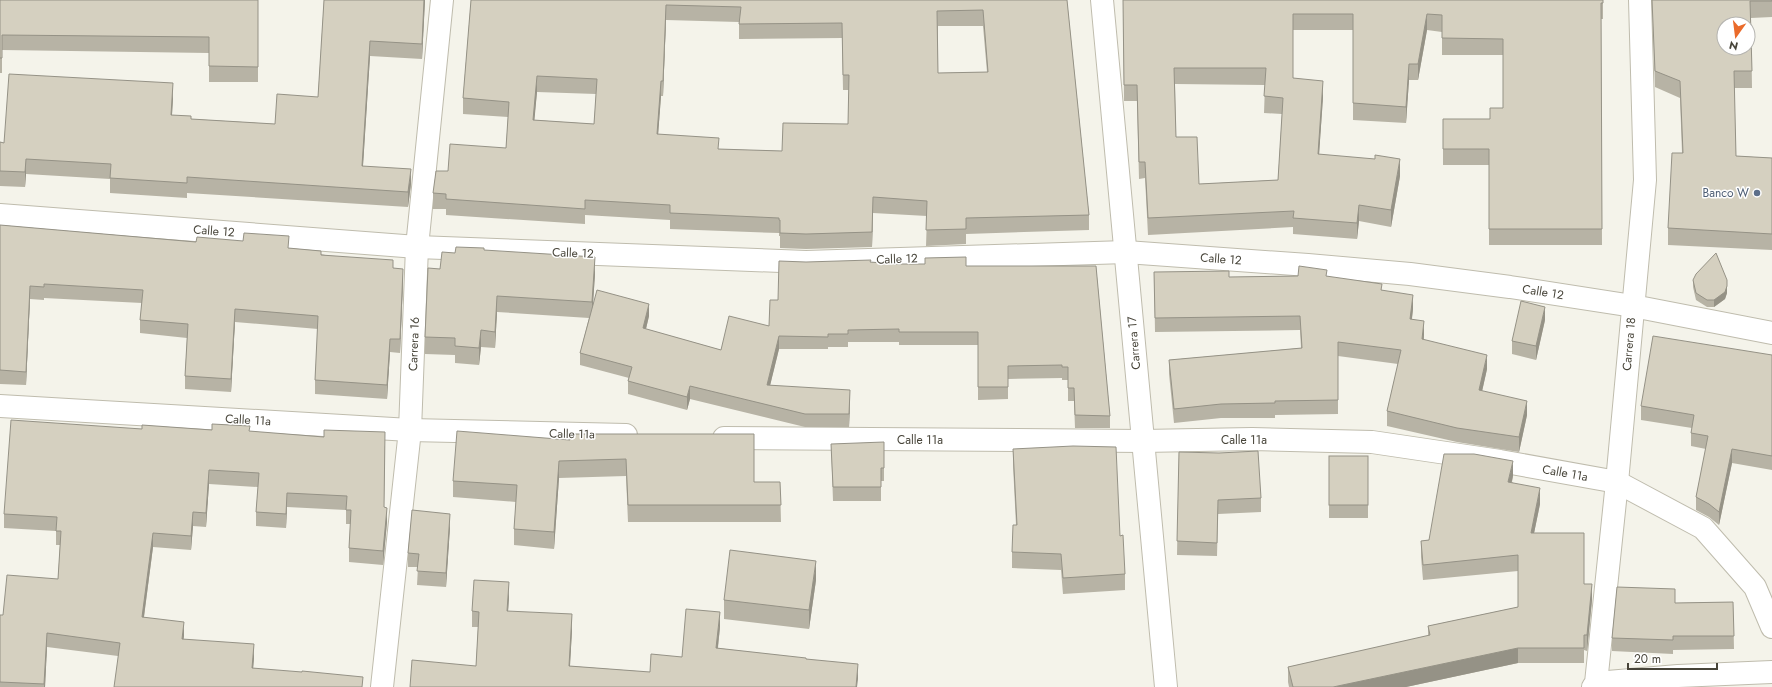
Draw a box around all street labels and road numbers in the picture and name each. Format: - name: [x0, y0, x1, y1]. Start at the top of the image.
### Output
- street label: Calle 12: [193, 221, 236, 241]
- street label: Calle 12: [552, 243, 594, 263]
- street label: Calle 12: [876, 249, 918, 269]
- street label: Calle 12: [1200, 249, 1243, 269]
- street label: Calle 12: [1521, 280, 1565, 304]
- street label: Carrera 17: [1123, 315, 1145, 370]
- street label: Carrera 18: [1618, 316, 1640, 372]
- street label: Carrera 16: [404, 317, 424, 371]
- street label: Calle 11a: [225, 410, 272, 430]
- street label: Calle 11a: [549, 425, 595, 443]
- street label: Calle 11a: [897, 431, 943, 449]
- street label: Calle 11a: [1221, 431, 1267, 449]
- street label: Calle 11a: [1541, 460, 1589, 486]

